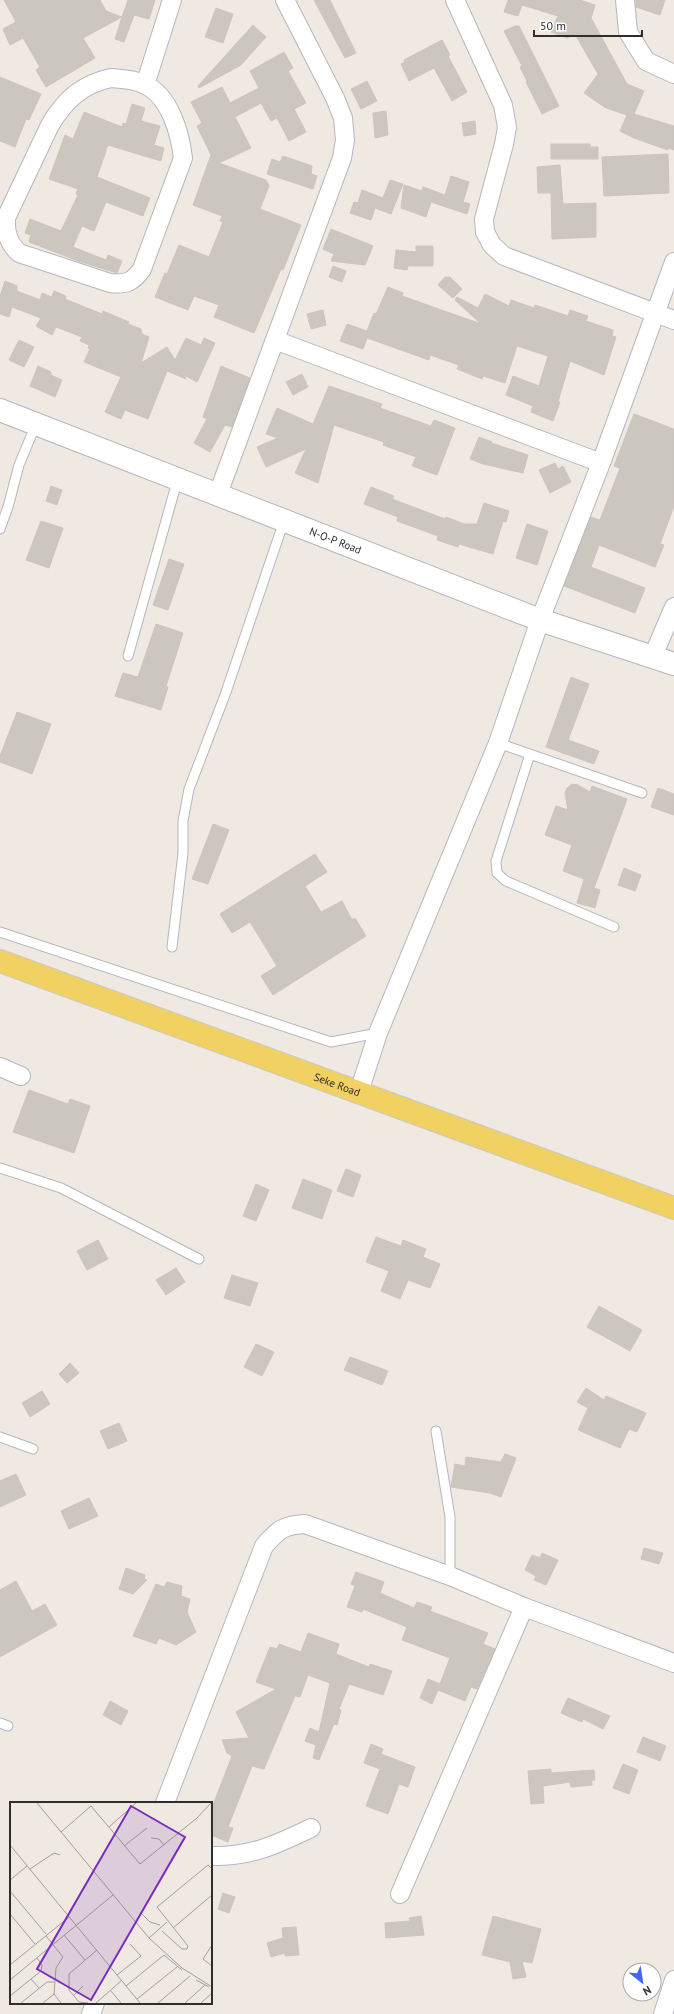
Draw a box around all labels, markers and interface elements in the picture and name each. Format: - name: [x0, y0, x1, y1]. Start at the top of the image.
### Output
- scale bar: [534, 12, 642, 38]
- text: 50 m: [540, 18, 566, 33]
- street label: N-O-P Road: [307, 524, 364, 557]
- street label: Seke Road: [312, 1070, 362, 1099]
- inset map: [10, 1802, 212, 2004]
- north arrow: [622, 1962, 662, 2002]
- text: N: [640, 1983, 654, 1999]

